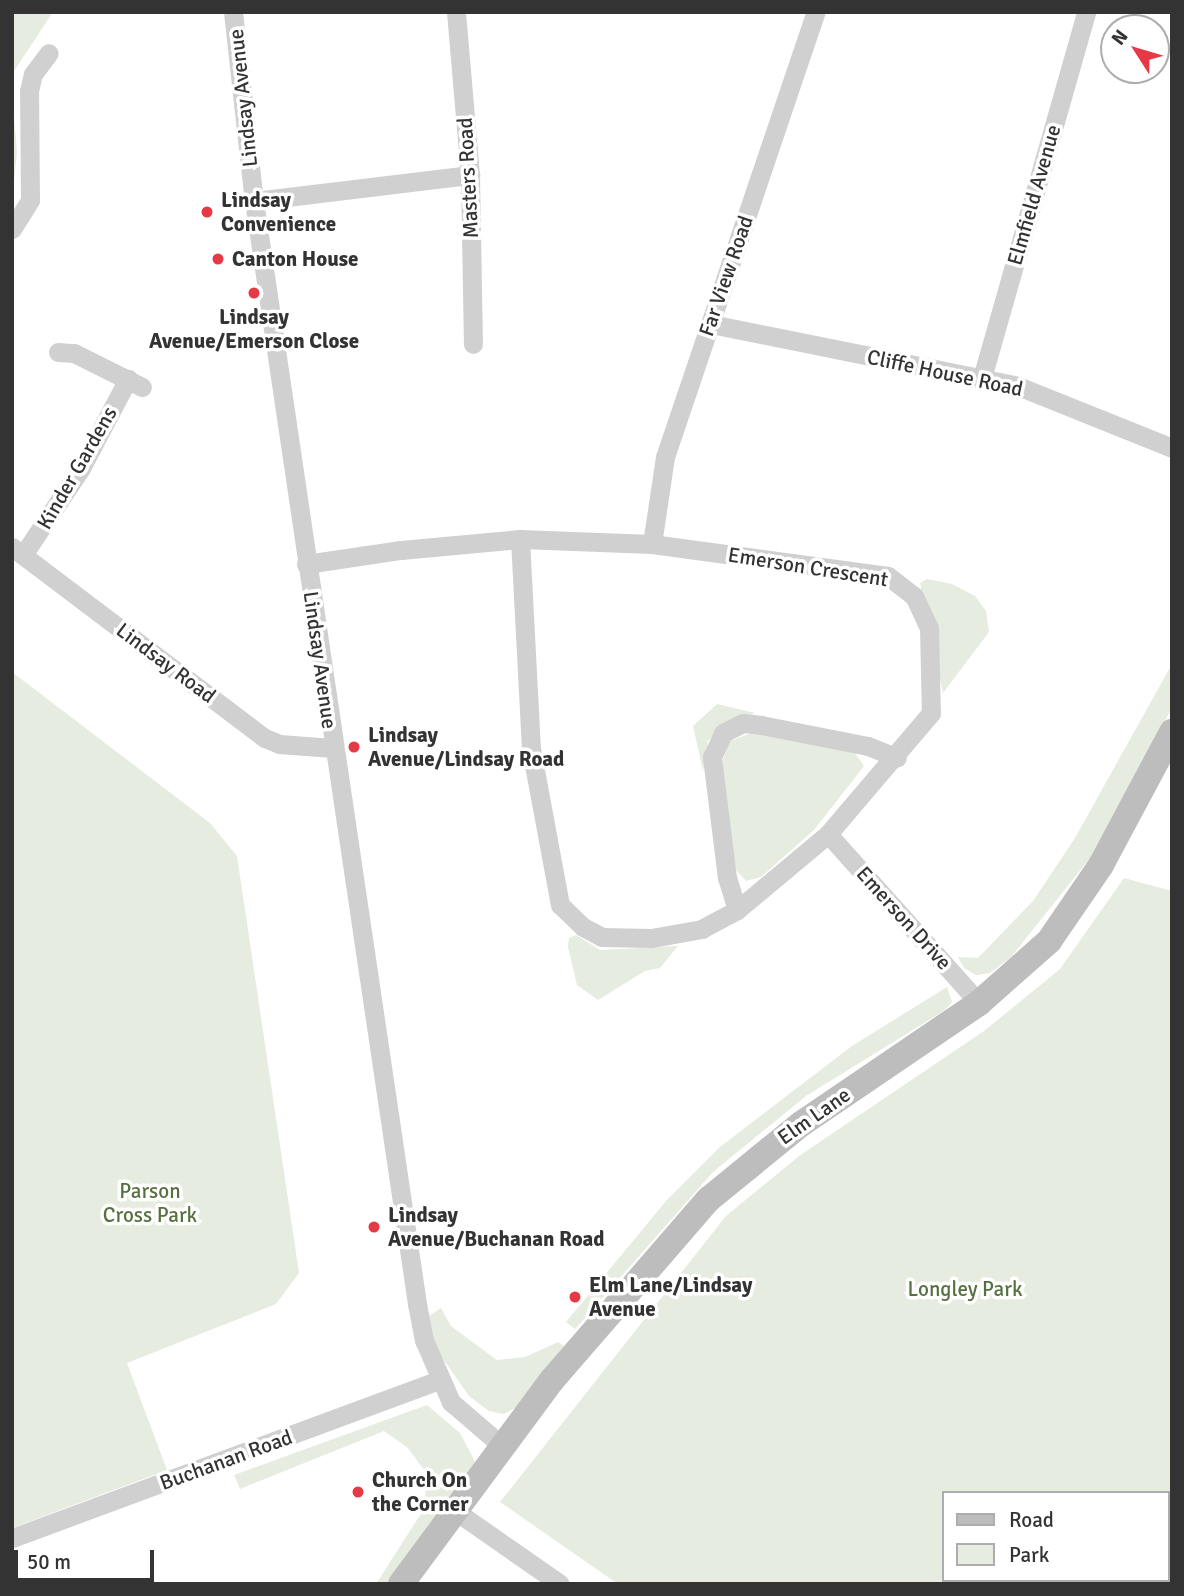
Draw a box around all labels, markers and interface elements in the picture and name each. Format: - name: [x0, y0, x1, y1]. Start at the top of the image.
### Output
- north arrow: [1100, 14, 1170, 84]
- text: N: [1106, 25, 1133, 50]
- street label: Lindsay Avenue: [223, 28, 263, 168]
- street label: Masters Road: [452, 117, 484, 239]
- street label: Elmfield Avenue: [1002, 122, 1066, 268]
- place label: Lindsay Convenience: [221, 187, 336, 237]
- marker: Lindsay Convenience: [199, 204, 215, 220]
- street label: Far View Road: [694, 212, 758, 340]
- place label: Canton House: [232, 246, 358, 272]
- marker: Canton House: [210, 251, 226, 267]
- marker: Lindsay Avenue/Emerson Close: [246, 285, 262, 301]
- place label: Lindsay Avenue/Emerson Close: [149, 304, 359, 354]
- street label: Cliffe House Road: [865, 344, 1025, 402]
- street label: Kinder Gardens: [32, 402, 122, 534]
- street label: Emerson Crescent: [726, 542, 890, 592]
- street label: Lindsay Avenue: [298, 590, 342, 730]
- street label: Lindsay Road: [111, 617, 221, 709]
- place label: Lindsay Avenue/Lindsay Road: [368, 722, 564, 772]
- marker: Lindsay Avenue/Lindsay Road: [346, 739, 362, 755]
- street label: Emerson Drive: [851, 861, 957, 975]
- street label: Elm Lane: [773, 1082, 855, 1150]
- park label: Parson Cross Park: [103, 1178, 197, 1228]
- place label: Lindsay Avenue/Buchanan Road: [388, 1202, 605, 1252]
- marker: Lindsay Avenue/Buchanan Road: [366, 1219, 382, 1235]
- place label: Elm Lane/Lindsay Avenue: [589, 1272, 752, 1322]
- park label: Longley Park: [908, 1276, 1022, 1302]
- marker: Elm Lane/Lindsay Avenue: [567, 1289, 583, 1305]
- street label: Buchanan Road: [156, 1424, 296, 1496]
- place label: Church On the Corner: [372, 1467, 469, 1517]
- marker: Church On the Corner: [350, 1484, 366, 1500]
- legend: [942, 1491, 1170, 1582]
- text: Road: [1009, 1507, 1054, 1533]
- scale bar: [18, 1536, 158, 1580]
- text: Park: [1009, 1542, 1049, 1568]
- text: 50 m: [27, 1549, 71, 1575]

